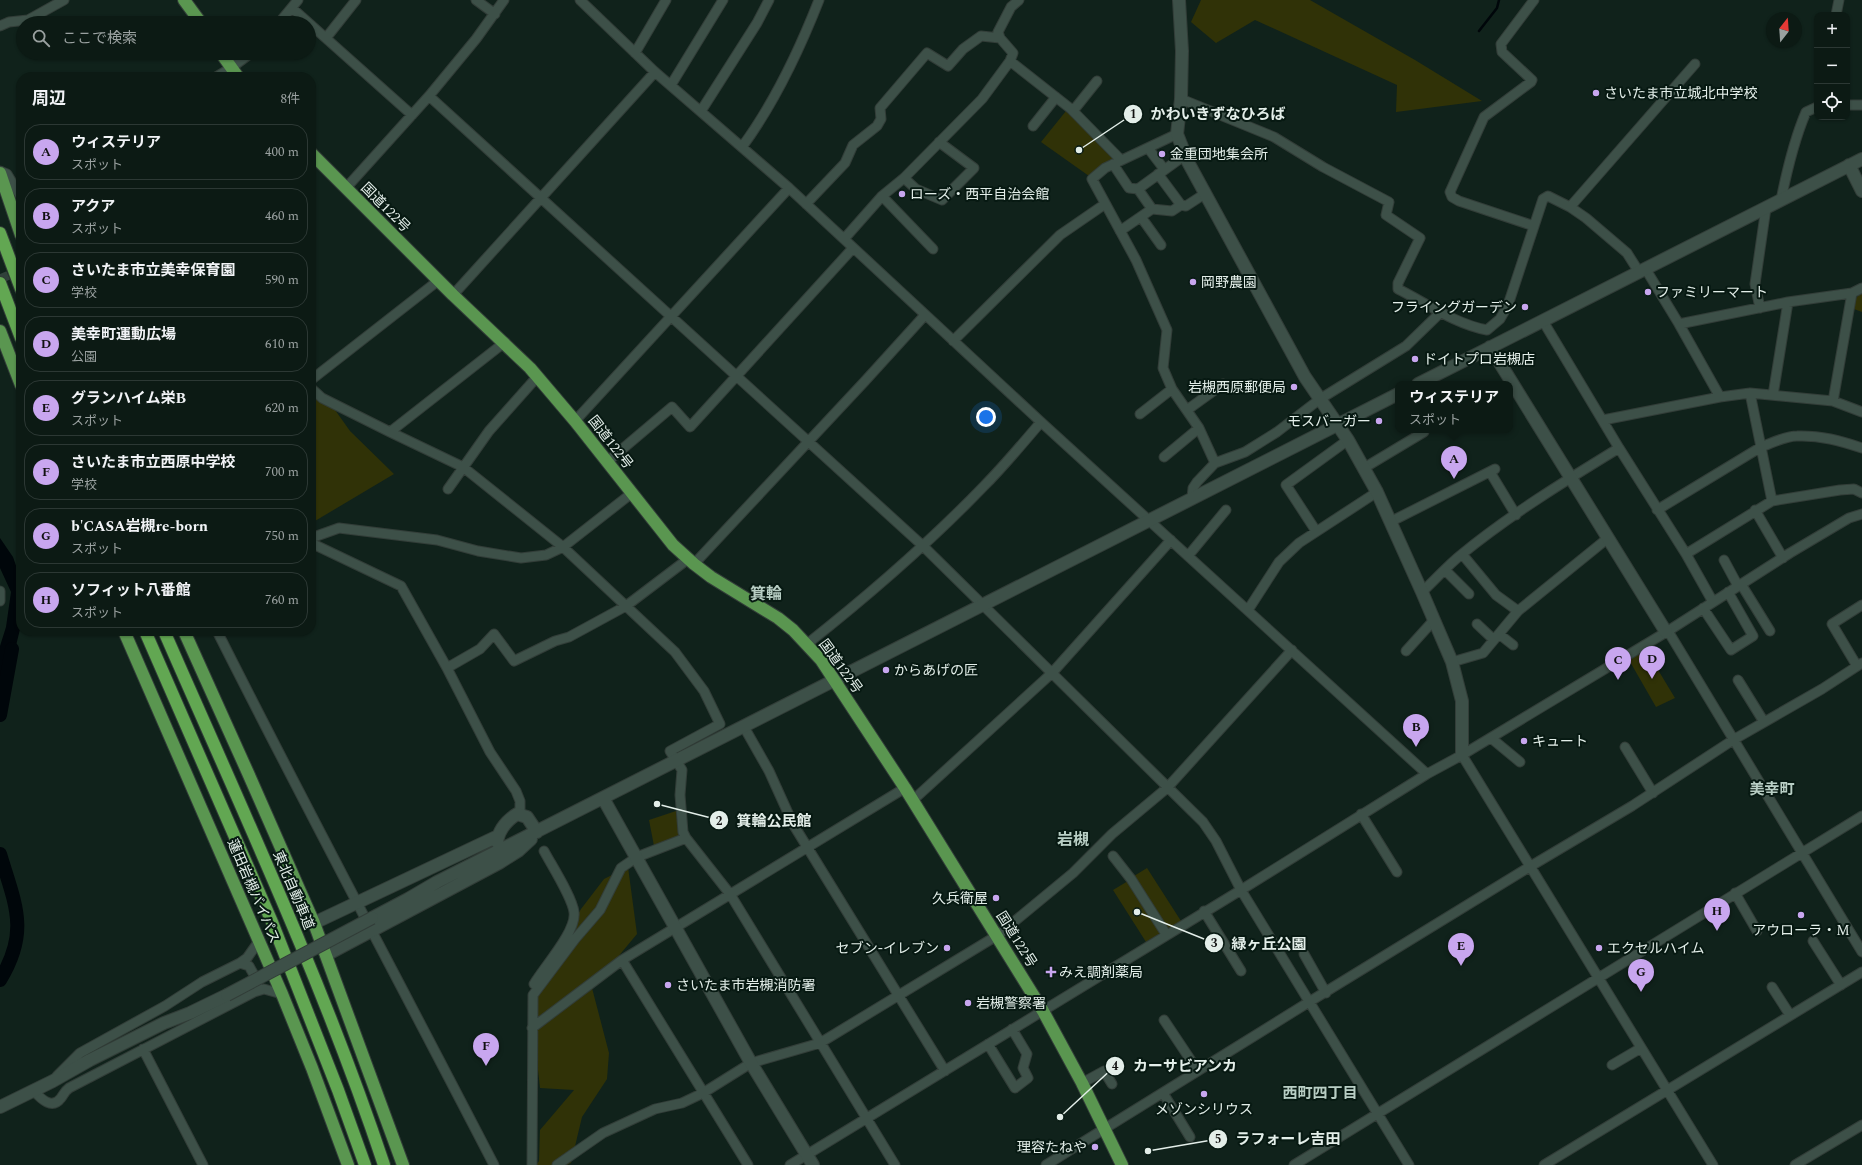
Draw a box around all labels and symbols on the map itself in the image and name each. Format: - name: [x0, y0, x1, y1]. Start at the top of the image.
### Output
- north arrow: [1766, 12, 1802, 48]
- place label: さいたま市立城北中学校: [1604, 83, 1758, 104]
- marker: さいたま市立城北中学校: [1591, 88, 1601, 98]
- callout: かわいきずなひろば: [1123, 101, 1294, 128]
- text: かわいきずなひろば: [1150, 103, 1286, 126]
- text: 1: [1130, 105, 1136, 124]
- place label: 金重団地集会所: [1170, 144, 1268, 165]
- marker: 金重団地集会所: [1157, 149, 1167, 159]
- street label: 国道122号: [356, 178, 415, 237]
- place label: ローズ・西平自治会館: [910, 184, 1049, 205]
- marker: ローズ・西平自治会館: [897, 189, 907, 199]
- place label: 岡野農園: [1201, 272, 1257, 293]
- marker: 岡野農園: [1188, 277, 1198, 287]
- place label: ファミリーマート: [1656, 282, 1768, 303]
- marker: ファミリーマート: [1643, 287, 1653, 297]
- place label: フライングガーデン: [1391, 297, 1517, 318]
- marker: フライングガーデン: [1520, 302, 1530, 312]
- place label: ドイトプロ岩槻店: [1423, 349, 1535, 370]
- marker: ドイトプロ岩槻店: [1410, 354, 1420, 364]
- place label: 岩槻西原郵便局: [1188, 377, 1286, 398]
- marker: 岩槻西原郵便局: [1289, 382, 1299, 392]
- your location: [976, 407, 996, 427]
- street label: 国道122号: [583, 411, 638, 474]
- place label: モスバーガー: [1287, 411, 1371, 432]
- marker: モスバーガー: [1374, 416, 1384, 426]
- pin: A: [1441, 446, 1467, 479]
- district label: 箕輪: [750, 582, 782, 606]
- street label: 国道122号: [814, 635, 868, 698]
- pin: D: [1639, 646, 1665, 679]
- pin: C: [1605, 647, 1631, 680]
- place label: からあげの匠: [894, 660, 978, 681]
- marker: からあげの匠: [881, 665, 891, 675]
- pin: B: [1403, 714, 1429, 747]
- place label: キュート: [1532, 731, 1588, 752]
- marker: キュート: [1519, 736, 1529, 746]
- district label: 美幸町: [1749, 778, 1795, 801]
- callout: 箕輪公民館: [709, 807, 820, 834]
- text: 箕輪公民館: [736, 810, 812, 833]
- text: 2: [716, 812, 723, 831]
- district label: 岩槻: [1057, 828, 1089, 852]
- street label: 蓮田岩槻バイパス: [222, 836, 285, 947]
- street label: 東北自動車道: [267, 847, 320, 933]
- place label: 久兵衛屋: [932, 888, 988, 909]
- marker: 久兵衛屋: [991, 893, 1001, 903]
- pin: H: [1704, 898, 1730, 931]
- street label: 国道122号: [991, 907, 1042, 972]
- marker: アウローラ・M: [1796, 910, 1806, 920]
- place label: アウローラ・M: [1752, 920, 1850, 941]
- callout: 緑ヶ丘公園: [1204, 930, 1315, 957]
- text: 緑ヶ丘公園: [1231, 933, 1307, 956]
- pin: E: [1448, 933, 1474, 966]
- text: 3: [1211, 934, 1218, 953]
- place label: セブン-イレブン: [836, 938, 939, 959]
- place label: エクセルハイム: [1607, 938, 1704, 959]
- marker: セブン-イレブン: [942, 943, 952, 953]
- marker: エクセルハイム: [1594, 943, 1604, 953]
- pin: G: [1628, 959, 1654, 992]
- place label: みえ調剤薬局: [1059, 962, 1143, 983]
- marker: みえ調剤薬局: [1046, 967, 1056, 977]
- place label: さいたま市岩槻消防署: [676, 975, 816, 996]
- marker: さいたま市岩槻消防署: [663, 980, 673, 990]
- place label: 岩槻警察署: [976, 993, 1046, 1014]
- marker: 岩槻警察署: [963, 998, 973, 1008]
- pin: F: [473, 1033, 499, 1066]
- callout: カーサビアンカ: [1105, 1052, 1246, 1079]
- text: カーサビアンカ: [1133, 1055, 1237, 1078]
- text: 4: [1112, 1057, 1119, 1076]
- district label: 西町四丁目: [1282, 1082, 1358, 1105]
- marker: メゾンシリウス: [1199, 1089, 1209, 1099]
- place label: メゾンシリウス: [1155, 1099, 1253, 1120]
- callout: ラフォーレ吉田: [1208, 1125, 1349, 1152]
- text: ラフォーレ吉田: [1235, 1128, 1341, 1151]
- text: 5: [1215, 1130, 1221, 1149]
- place label: 理容たねや: [1017, 1137, 1087, 1158]
- marker: 理容たねや: [1090, 1142, 1100, 1152]

